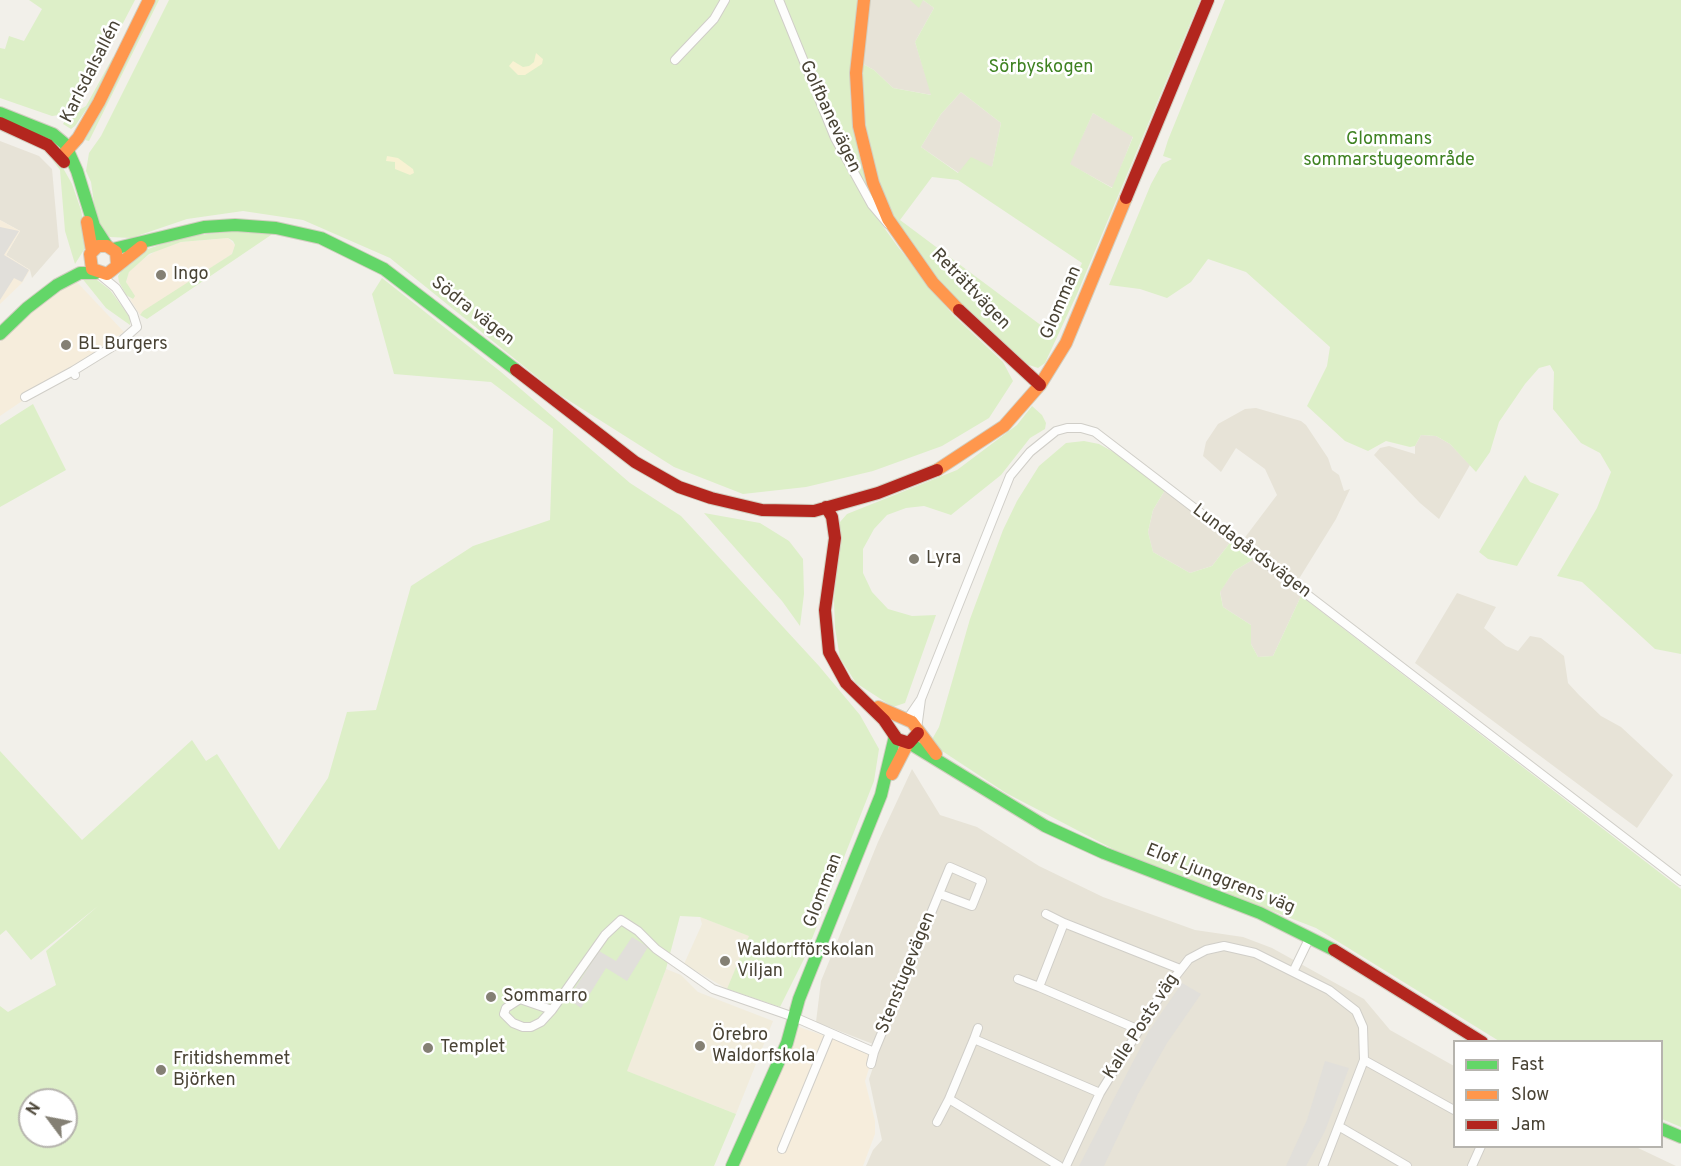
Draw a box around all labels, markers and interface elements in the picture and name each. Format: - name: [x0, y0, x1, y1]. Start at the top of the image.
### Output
- street label: Karlsdalsallén: [57, 17, 127, 127]
- street label: Golfbanevägen: [794, 57, 864, 177]
- park label: Sörbyskogen: [989, 57, 1093, 79]
- park label: Glommans sommarstugeområde: [1303, 129, 1475, 172]
- street label: Reträttvägen: [926, 245, 1014, 335]
- street label: Glomman: [1037, 263, 1087, 343]
- place label: Ingo: [173, 264, 209, 286]
- marker: Ingo: [154, 268, 168, 282]
- street label: Södra vägen: [426, 273, 518, 351]
- place label: BL Burgers: [78, 334, 168, 356]
- marker: BL Burgers: [59, 338, 73, 352]
- street label: Lundagårdsvägen: [1187, 500, 1315, 604]
- place label: Lyra: [926, 548, 961, 570]
- marker: Lyra: [907, 552, 921, 566]
- street label: Elof Ljunggrens väg: [1142, 840, 1298, 920]
- street label: Glomman: [800, 851, 848, 931]
- street label: Stenstugevägen: [873, 909, 941, 1037]
- place label: Waldorfförskolan Viljan: [737, 940, 874, 982]
- marker: Waldorfförskolan Viljan: [718, 954, 732, 968]
- street label: Kalle Posts väg: [1100, 970, 1184, 1084]
- place label: Sommarro: [503, 986, 587, 1008]
- marker: Sommarro: [484, 990, 498, 1004]
- place label: Örebro Waldorfskola: [712, 1025, 815, 1068]
- place label: Templet: [440, 1037, 505, 1059]
- marker: Örebro Waldorfskola: [693, 1039, 707, 1053]
- legend: [1453, 1040, 1663, 1148]
- marker: Templet: [421, 1041, 435, 1055]
- place label: Fritidshemmet Björken: [173, 1049, 290, 1092]
- text: Fast: [1511, 1054, 1544, 1077]
- marker: Fritidshemmet Björken: [154, 1063, 168, 1077]
- text: Slow: [1511, 1084, 1549, 1107]
- north arrow: [18, 1088, 78, 1148]
- text: N: [23, 1099, 46, 1120]
- text: Jam: [1511, 1114, 1546, 1137]

